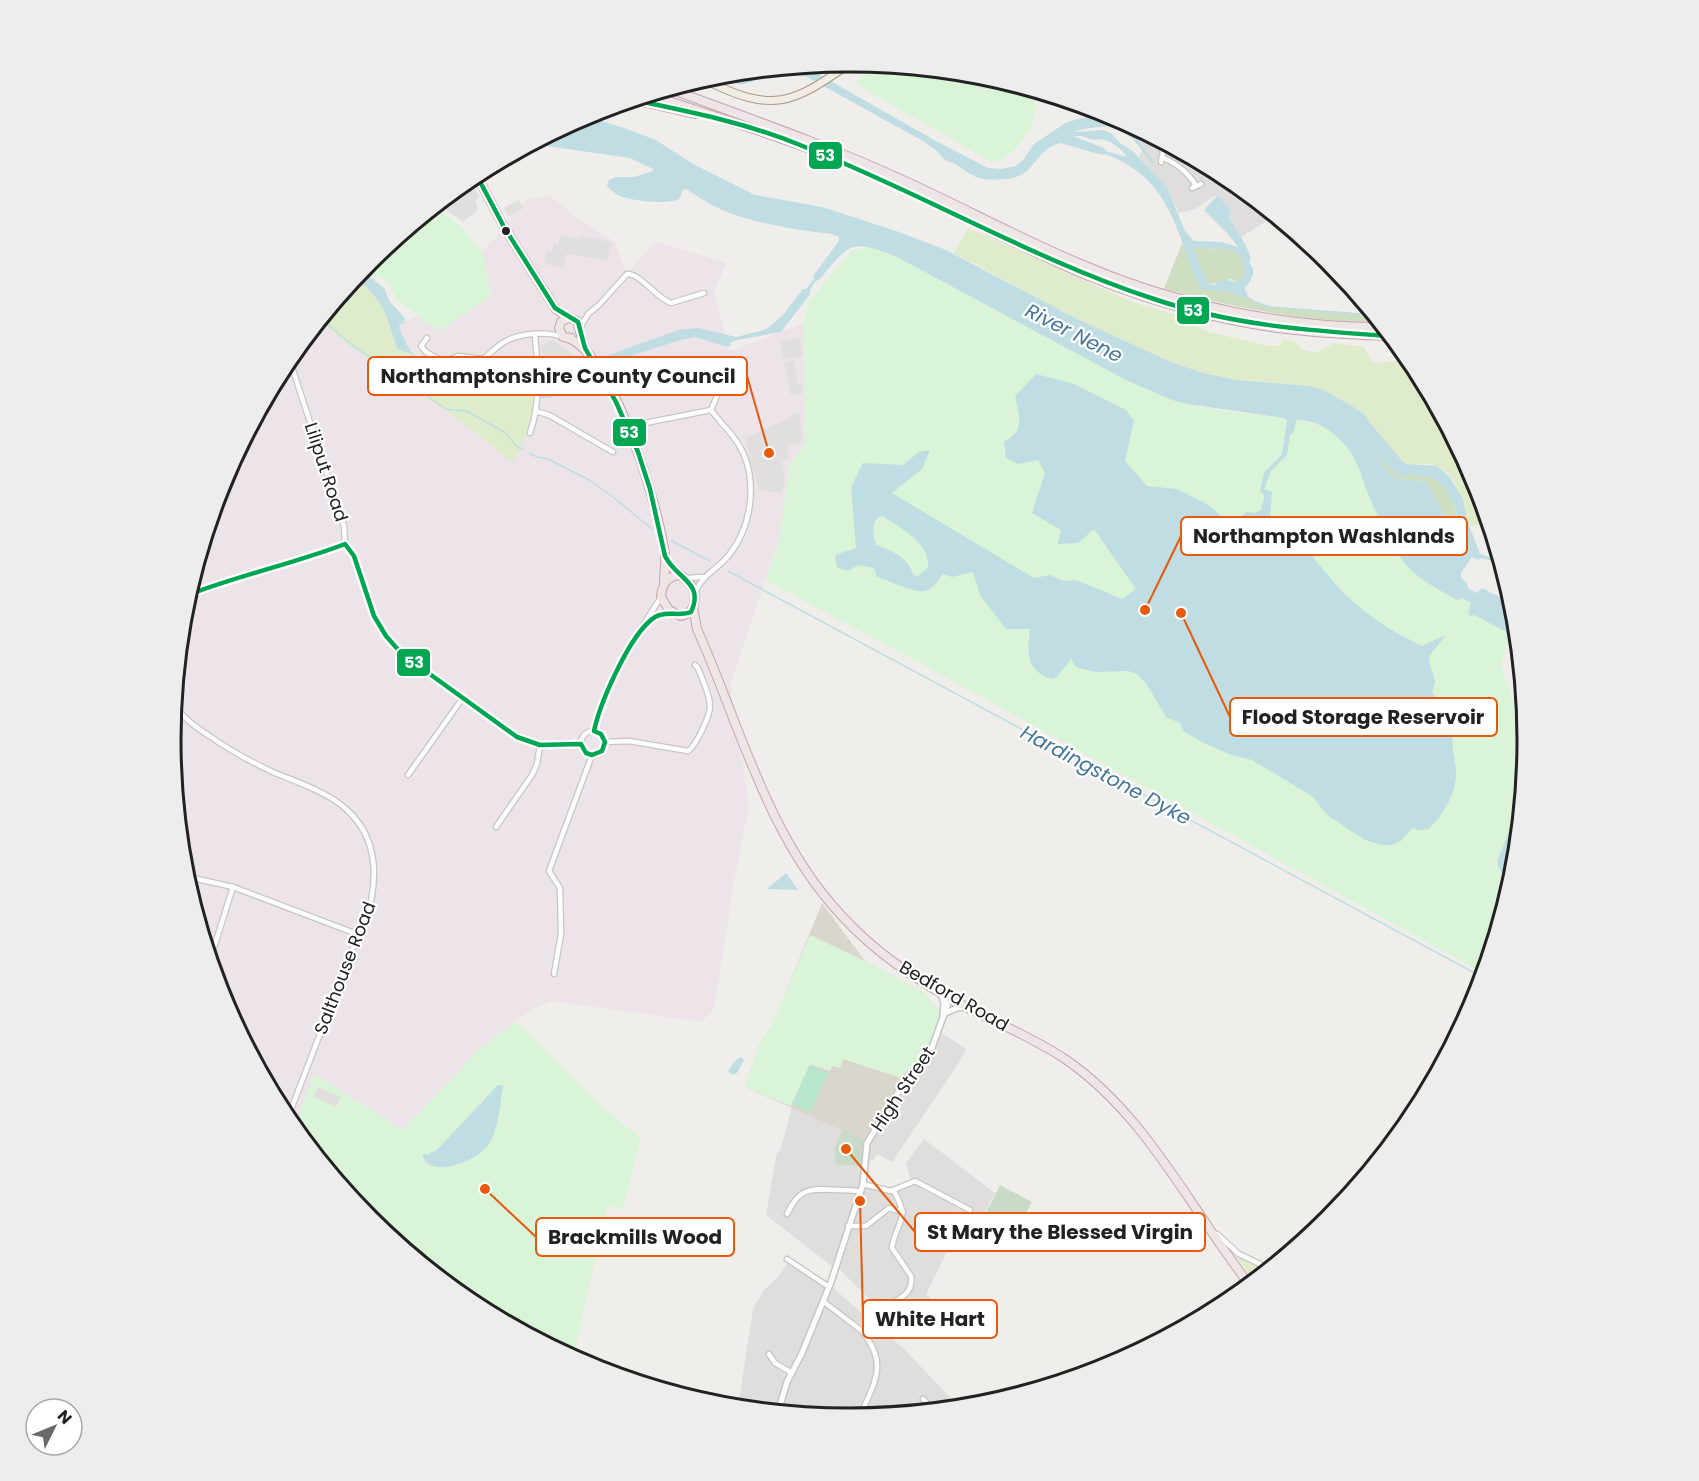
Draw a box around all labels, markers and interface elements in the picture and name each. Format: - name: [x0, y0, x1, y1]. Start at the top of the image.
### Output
- line badge: 53: [808, 141, 843, 170]
- text: 53: [815, 144, 835, 167]
- unlabelled marker: [500, 225, 512, 237]
- line badge: 53: [1176, 296, 1210, 325]
- water label: River Nene: [1021, 297, 1127, 369]
- text: 53: [1183, 299, 1203, 322]
- callout: Northamptonshire County Council: [368, 357, 747, 395]
- text: Northamptonshire County Council: [380, 362, 736, 390]
- line badge: 53: [612, 418, 647, 447]
- street label: Liliput Road: [299, 419, 354, 525]
- text: 53: [619, 421, 639, 444]
- callout: Northampton Washlands: [1181, 517, 1467, 555]
- text: Northampton Washlands: [1193, 522, 1455, 550]
- line badge: 53: [396, 648, 431, 677]
- text: 53: [404, 651, 424, 674]
- callout: Flood Storage Reservoir: [1230, 698, 1497, 736]
- text: Flood Storage Reservoir: [1242, 703, 1485, 731]
- water label: Hardingstone Dyke: [1016, 718, 1196, 832]
- street label: Salthouse Road: [308, 898, 381, 1038]
- street label: Bedford Road: [895, 954, 1013, 1037]
- street label: High Street: [865, 1041, 940, 1136]
- callout: St Mary the Blessed Virgin: [915, 1213, 1205, 1251]
- callout: Brackmills Wood: [536, 1218, 734, 1256]
- text: St Mary the Blessed Virgin: [927, 1218, 1193, 1246]
- text: Brackmills Wood: [548, 1223, 722, 1251]
- callout: White Hart: [863, 1300, 997, 1338]
- text: White Hart: [875, 1305, 985, 1333]
- north arrow: [24, 1397, 84, 1457]
- text: N: [52, 1405, 77, 1429]

